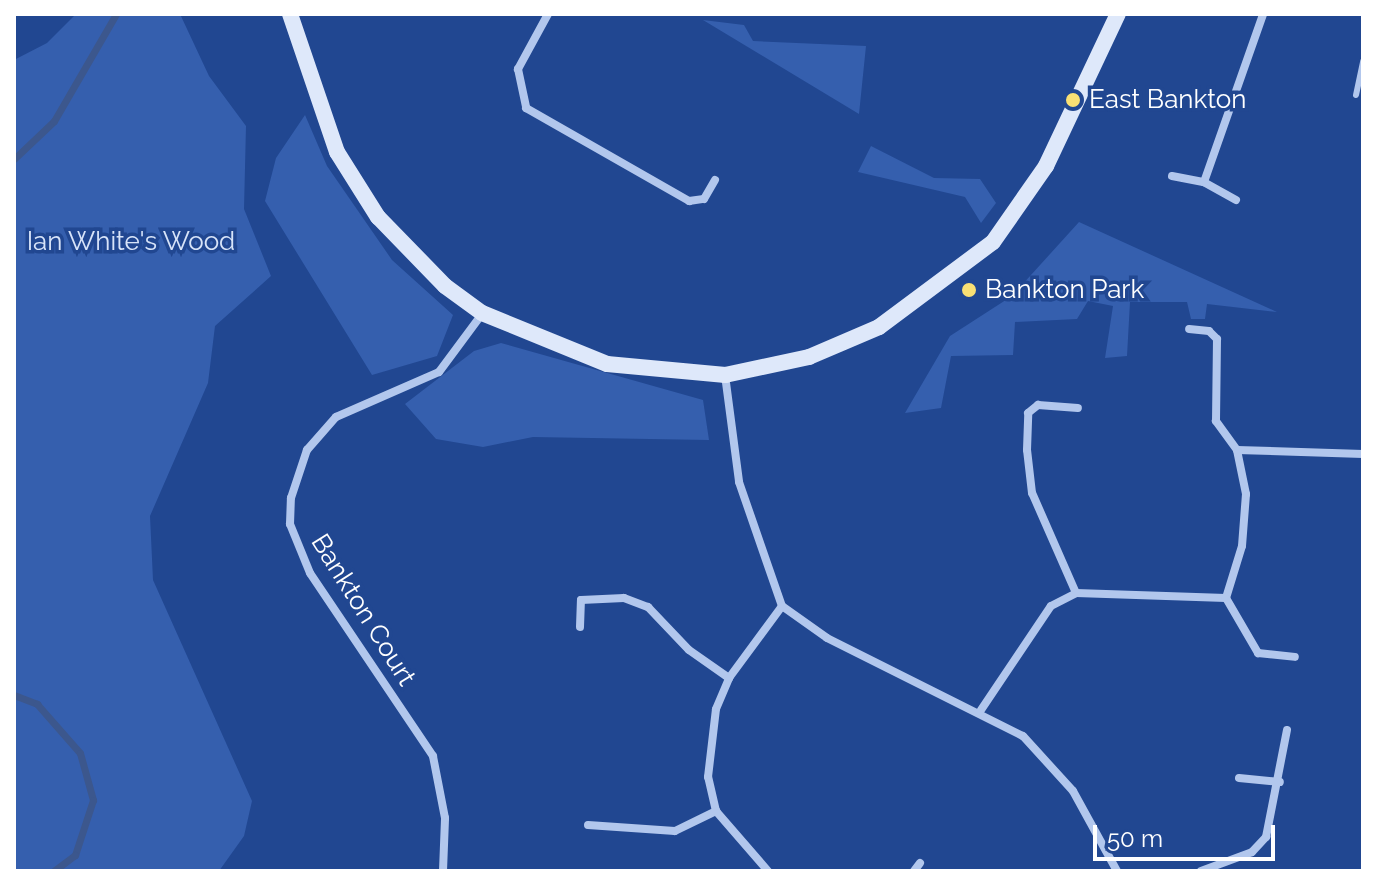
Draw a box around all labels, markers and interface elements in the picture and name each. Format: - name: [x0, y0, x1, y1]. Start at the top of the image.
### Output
- place label: East Bankton: [1089, 84, 1246, 116]
- marker: East Bankton: [1064, 91, 1082, 109]
- park label: Ian White's Wood: [26, 226, 236, 258]
- place label: Bankton Park: [985, 274, 1144, 306]
- marker: Bankton Park: [960, 281, 978, 299]
- street label: Bankton Court: [304, 528, 422, 692]
- scale bar: [1097, 809, 1279, 859]
- text: 50 m: [1107, 824, 1163, 853]

